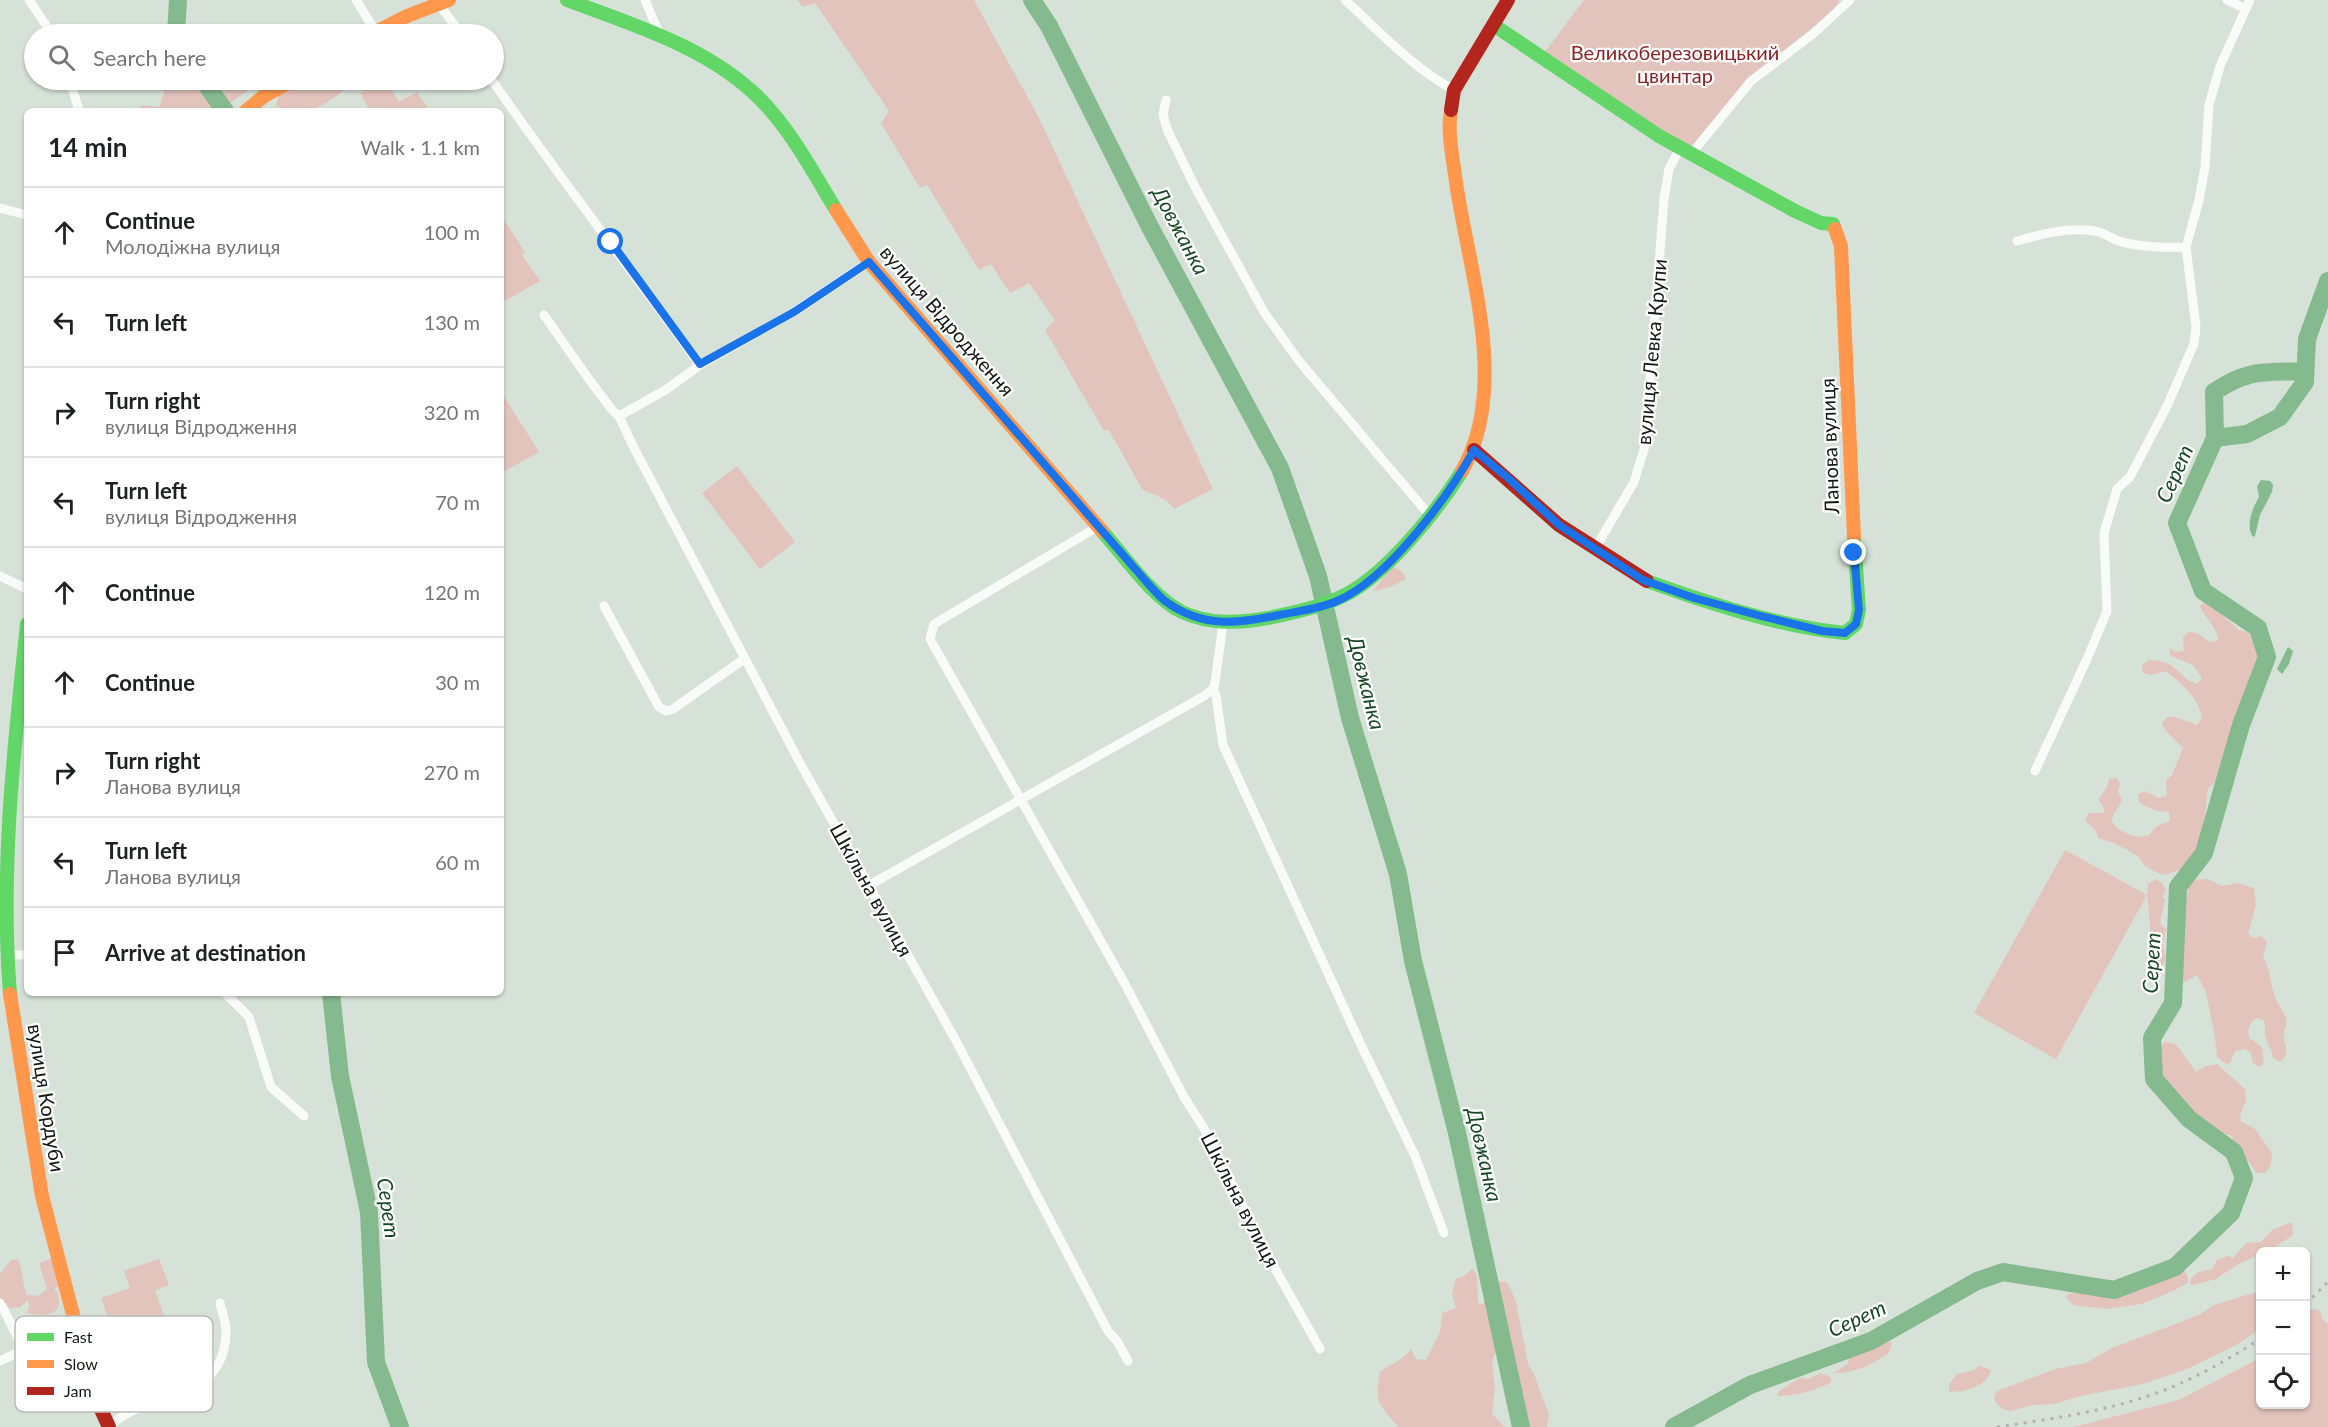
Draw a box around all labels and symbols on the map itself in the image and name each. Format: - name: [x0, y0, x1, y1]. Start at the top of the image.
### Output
- park label: Великоберезовицький цвинтар: [1571, 40, 1779, 87]
- water label: Довжанка: [1147, 180, 1215, 279]
- route start: [597, 228, 623, 254]
- street label: вулиця Відродження: [876, 240, 1020, 401]
- street label: вулиця Левка Крупи: [1631, 258, 1671, 446]
- street label: Ланова вулиця: [1815, 378, 1843, 515]
- water label: Серет: [2150, 441, 2197, 506]
- route end: [1840, 539, 1866, 565]
- water label: Довжанка: [1343, 631, 1391, 732]
- street label: Шкільна вулиця: [825, 819, 918, 960]
- water label: Серет: [2136, 932, 2165, 994]
- street label: вулиця Кордуби: [23, 1022, 71, 1174]
- water label: Довжанка: [1462, 1103, 1508, 1204]
- street label: Шкільна вулиця: [1197, 1128, 1285, 1271]
- water label: Серет: [373, 1176, 406, 1240]
- water label: Серет: [1824, 1294, 1889, 1341]
- legend: [15, 1316, 213, 1412]
- text: Fast: [64, 1327, 93, 1346]
- text: Slow: [64, 1354, 98, 1373]
- text: Jam: [64, 1381, 92, 1400]

